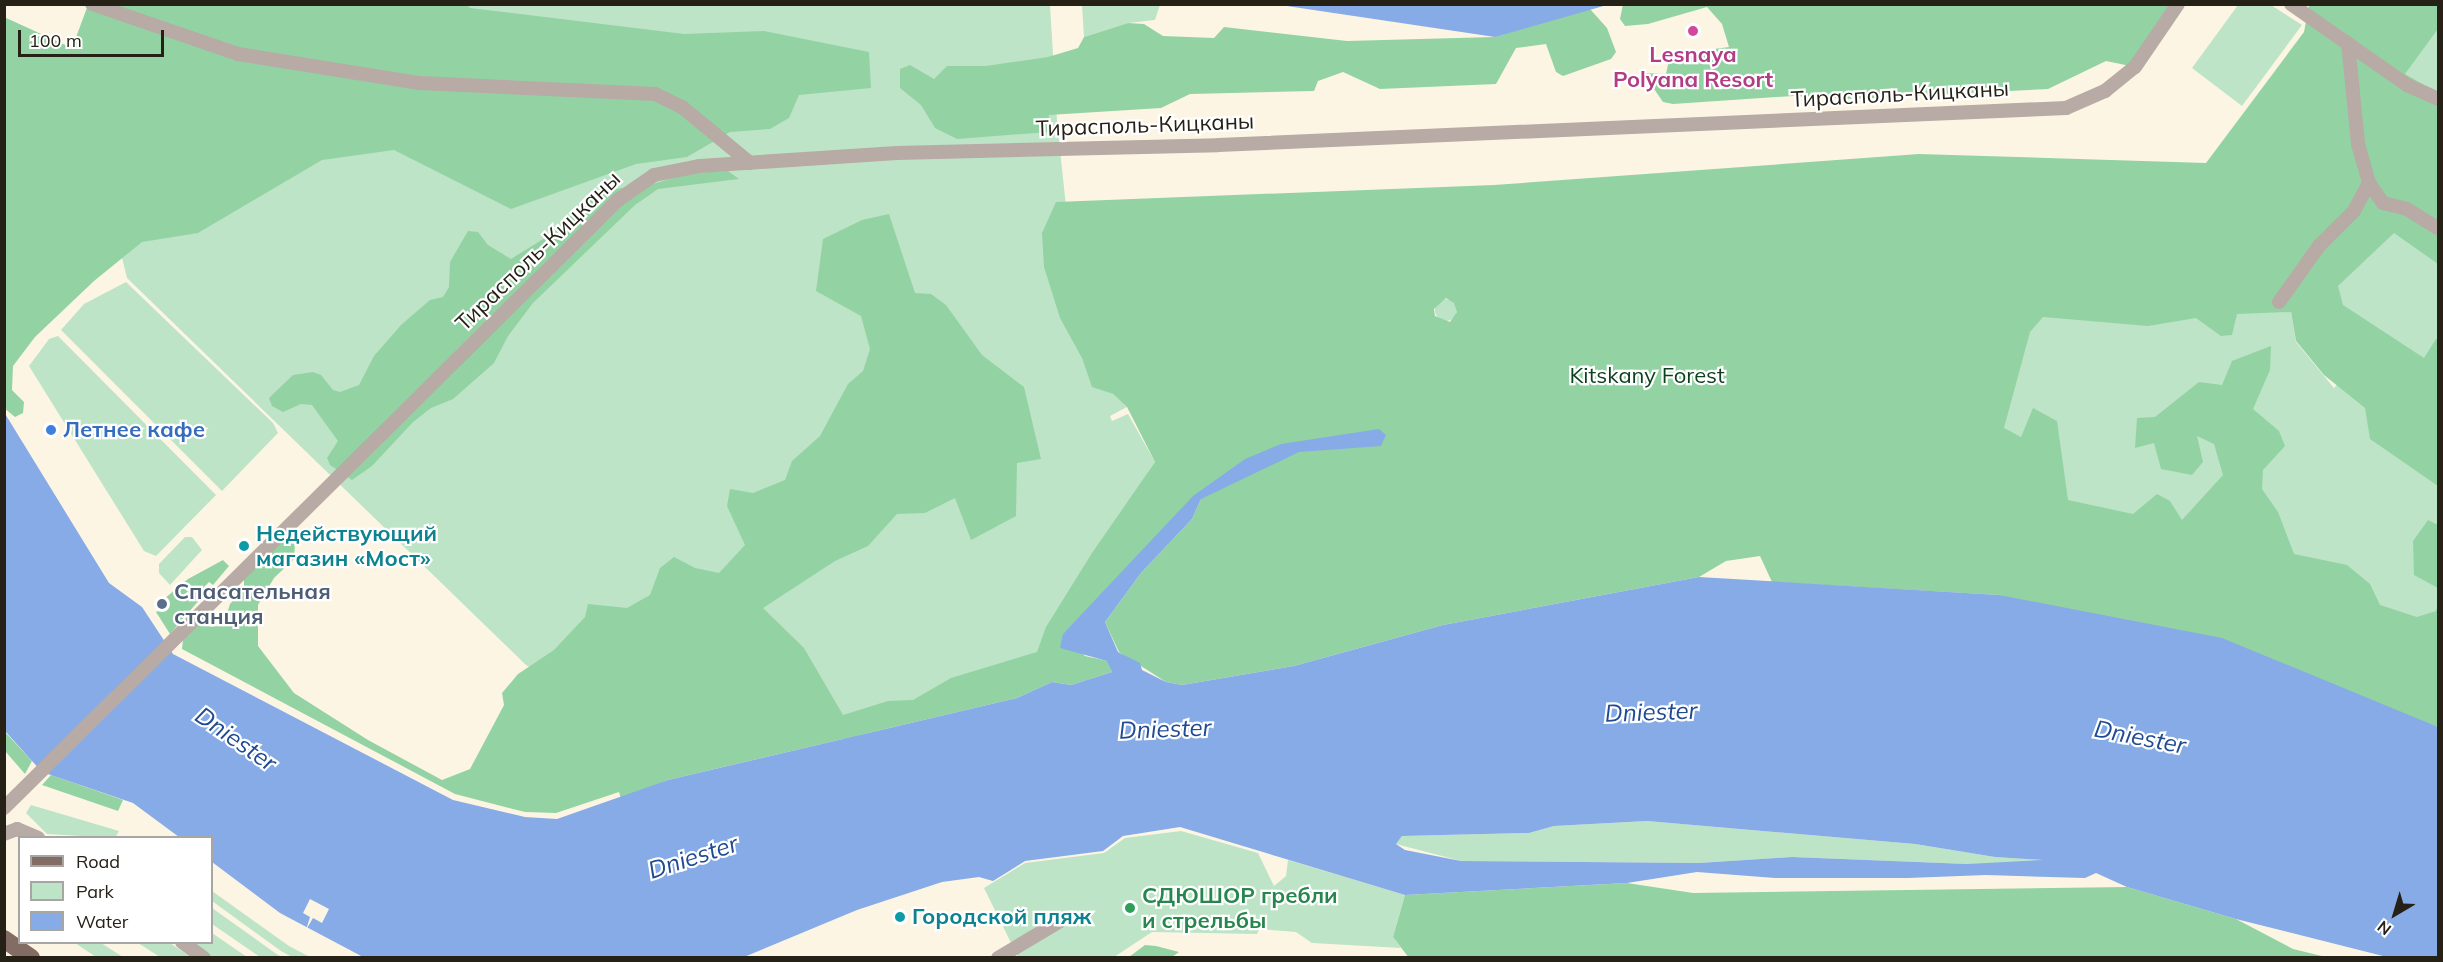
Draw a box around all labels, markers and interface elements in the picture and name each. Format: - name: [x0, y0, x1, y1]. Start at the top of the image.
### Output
- scale bar: [21, 18, 166, 56]
- marker: Lesnaya Polyana Resort: [1686, 24, 1700, 38]
- text: 100 m: [29, 29, 82, 52]
- place label: Lesnaya Polyana Resort: [1613, 41, 1773, 92]
- street label: Тирасполь-Кицканы: [1790, 75, 2010, 113]
- street label: Тирасполь-Кицканы: [1035, 108, 1255, 142]
- street label: Тирасполь-Кицканы: [450, 166, 626, 336]
- park label: Kitskany Forest: [1569, 363, 1725, 389]
- place label: Летнее кафе: [63, 417, 205, 443]
- marker: Летнее кафе: [44, 423, 58, 437]
- place label: Недействующий магазин «Мост»: [256, 520, 437, 572]
- marker: Недействующий магазин «Мост»: [237, 539, 251, 553]
- place label: Спасательная станция: [174, 578, 331, 630]
- marker: Спасательная станция: [155, 597, 169, 611]
- water label: Dniester: [1604, 696, 1698, 728]
- water label: Dniester: [190, 701, 282, 777]
- water label: Dniester: [1118, 713, 1212, 745]
- water label: Dniester: [2092, 714, 2188, 760]
- water label: Dniester: [645, 829, 741, 885]
- legend: [18, 836, 213, 944]
- text: Road: [76, 850, 120, 873]
- text: Park: [76, 880, 114, 903]
- place label: СДЮШОР гребли и стрельбы: [1142, 882, 1338, 933]
- north arrow: [2365, 884, 2425, 944]
- marker: СДЮШОР гребли и стрельбы: [1123, 901, 1137, 915]
- place label: Городской пляж: [912, 904, 1091, 930]
- text: Water: [76, 910, 128, 933]
- marker: Городской пляж: [893, 910, 907, 924]
- text: N: [2373, 917, 2395, 940]

